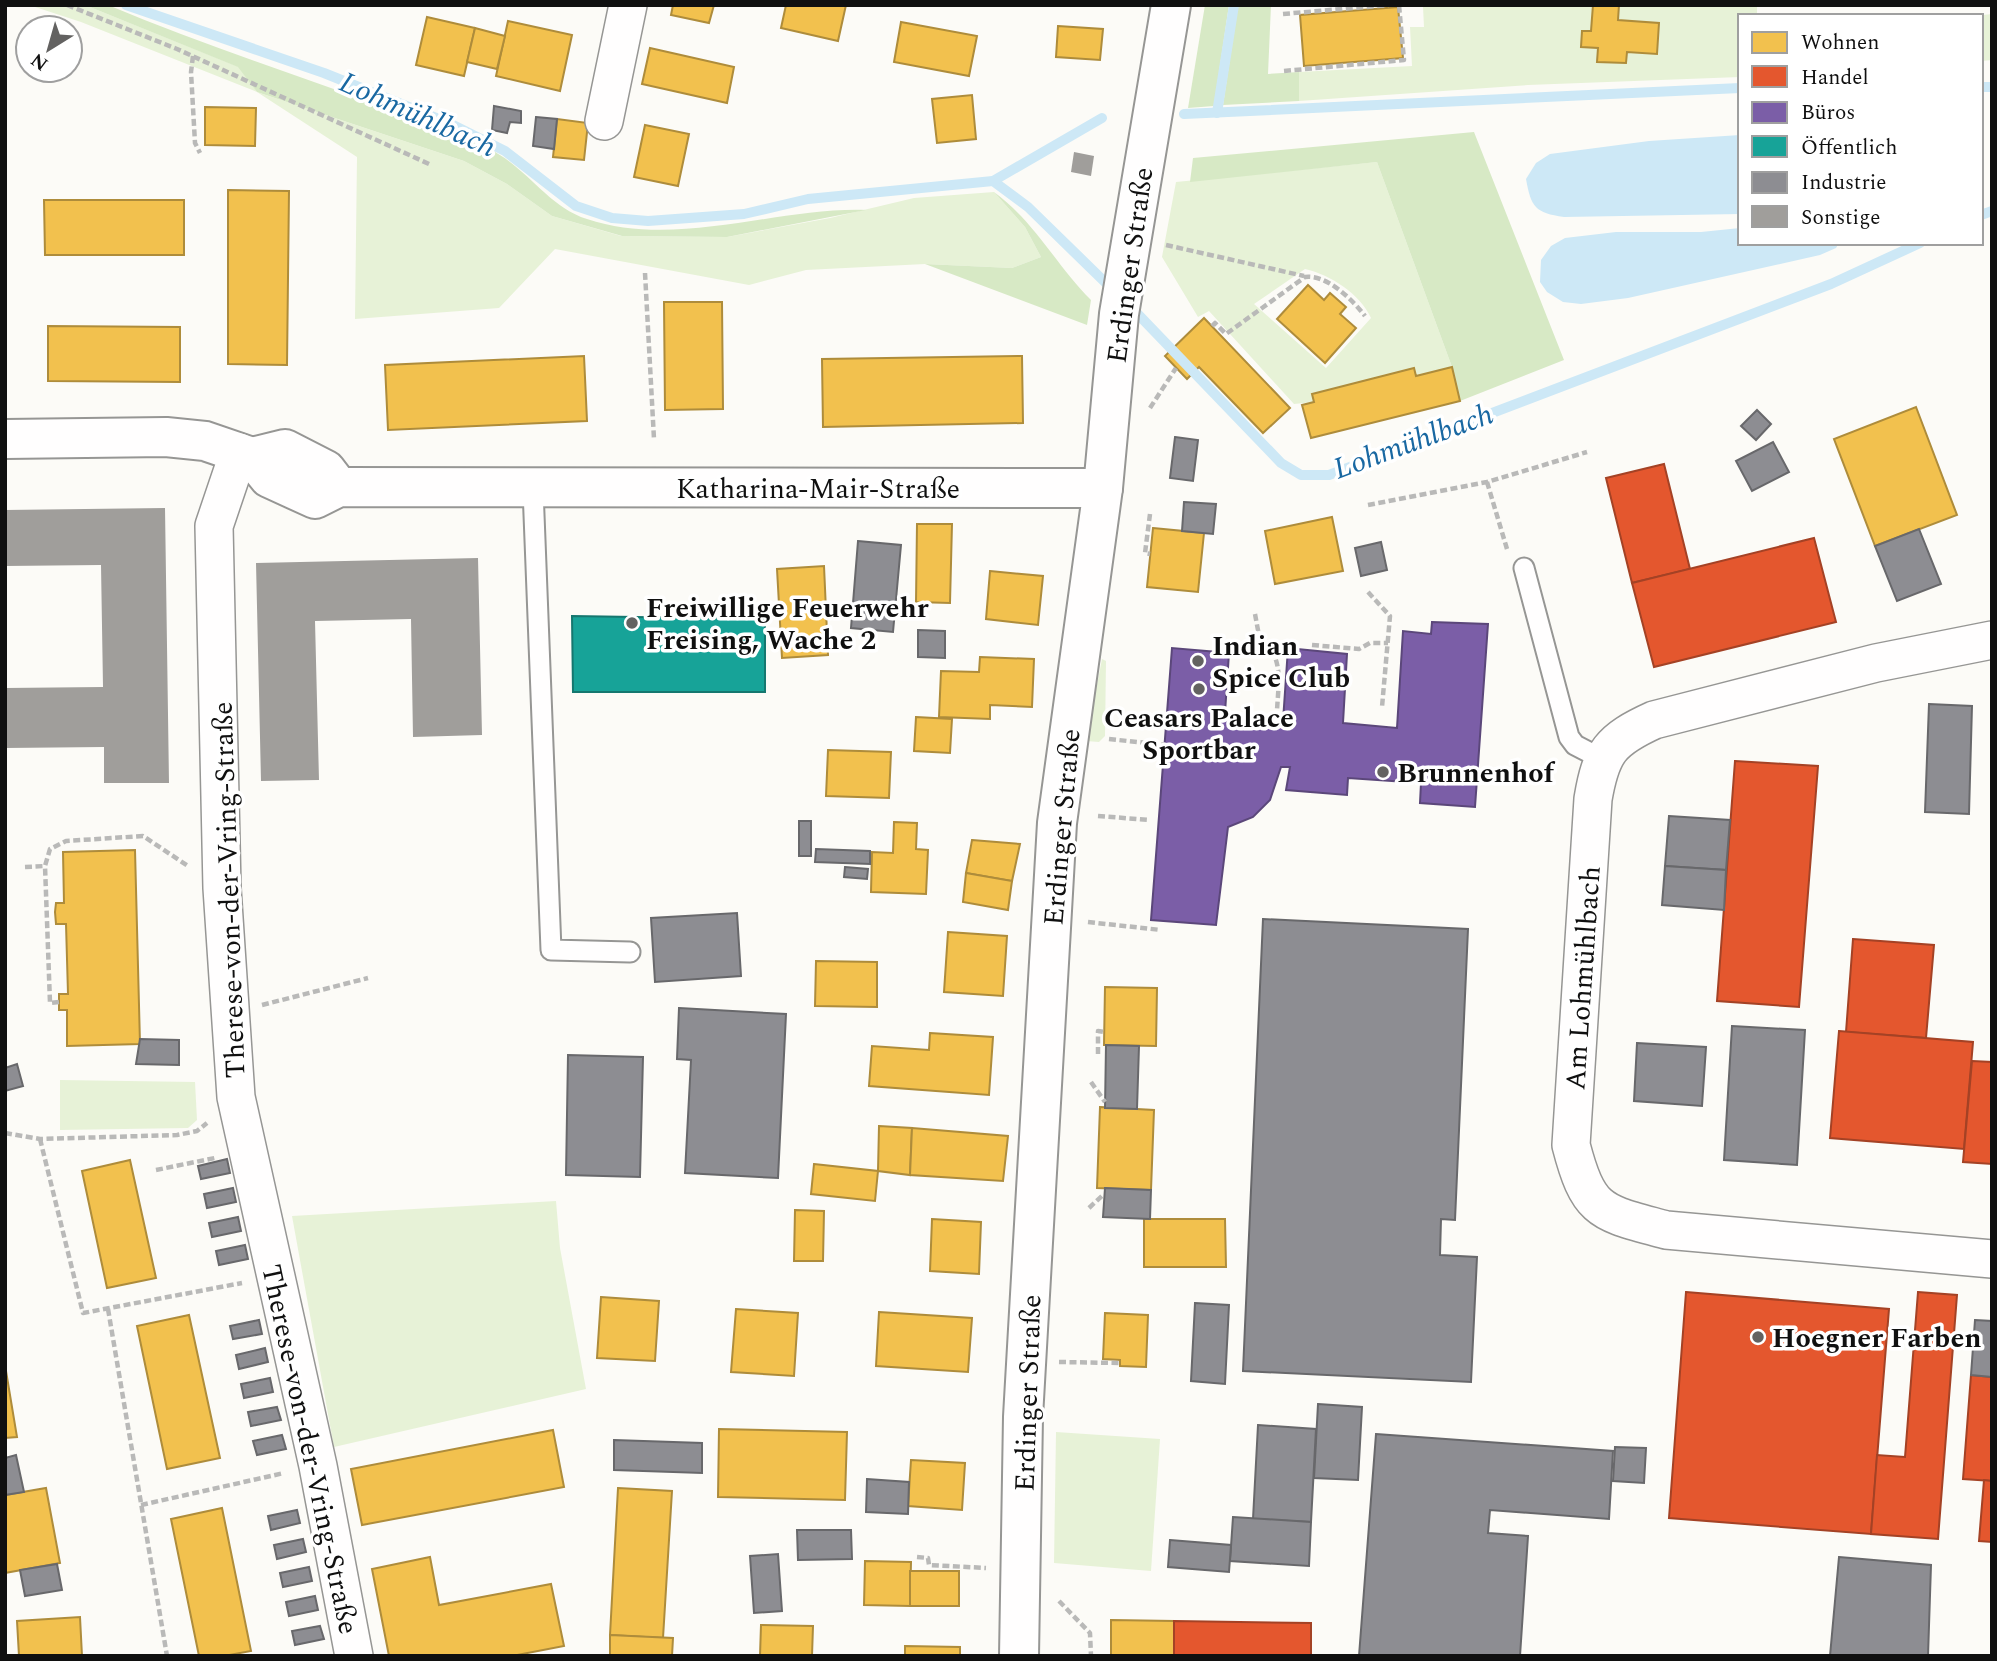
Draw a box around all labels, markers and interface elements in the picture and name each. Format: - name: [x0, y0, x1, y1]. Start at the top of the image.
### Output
- north arrow: [14, 14, 84, 84]
- legend: [1738, 14, 1983, 245]
- text: Wohnen: [1801, 27, 1879, 59]
- text: N: [25, 45, 55, 78]
- water label: Lohmühlbach: [332, 60, 504, 170]
- text: Handel: [1801, 62, 1869, 94]
- text: Büros: [1801, 97, 1855, 129]
- text: Öffentlich: [1801, 132, 1897, 164]
- street label: Erdinger Straße: [1095, 164, 1166, 366]
- text: Industrie: [1801, 167, 1887, 199]
- text: Sonstige: [1801, 202, 1880, 234]
- water label: Lohmühlbach: [1327, 392, 1500, 492]
- street label: Katharina-Mair-Straße: [676, 468, 960, 511]
- place label: Freiwillige Feuerwehr Freising, Wache 2: [646, 587, 929, 662]
- marker: Freiwillige Feuerwehr Freising, Wache 2: [624, 615, 640, 631]
- place label: Indian Spice Club: [1212, 625, 1350, 700]
- marker: Indian Spice Club: [1190, 653, 1206, 669]
- marker: Ceasars Palace Sportbar: [1191, 681, 1207, 697]
- place label: Ceasars Palace Sportbar: [1104, 697, 1294, 772]
- street label: Therese-von-der-Vring-Straße: [201, 701, 258, 1079]
- street label: Erdinger Straße: [1032, 727, 1093, 927]
- place label: Brunnenhof: [1397, 752, 1555, 795]
- marker: Brunnenhof: [1375, 764, 1391, 780]
- street label: Am Lohmühlbach: [1554, 865, 1613, 1092]
- street label: Therese-von-der-Vring-Straße: [249, 1261, 370, 1638]
- street label: Erdinger Straße: [1004, 1294, 1053, 1492]
- place label: Hoegner Farben: [1772, 1317, 1982, 1360]
- marker: Hoegner Farben: [1750, 1329, 1766, 1345]

